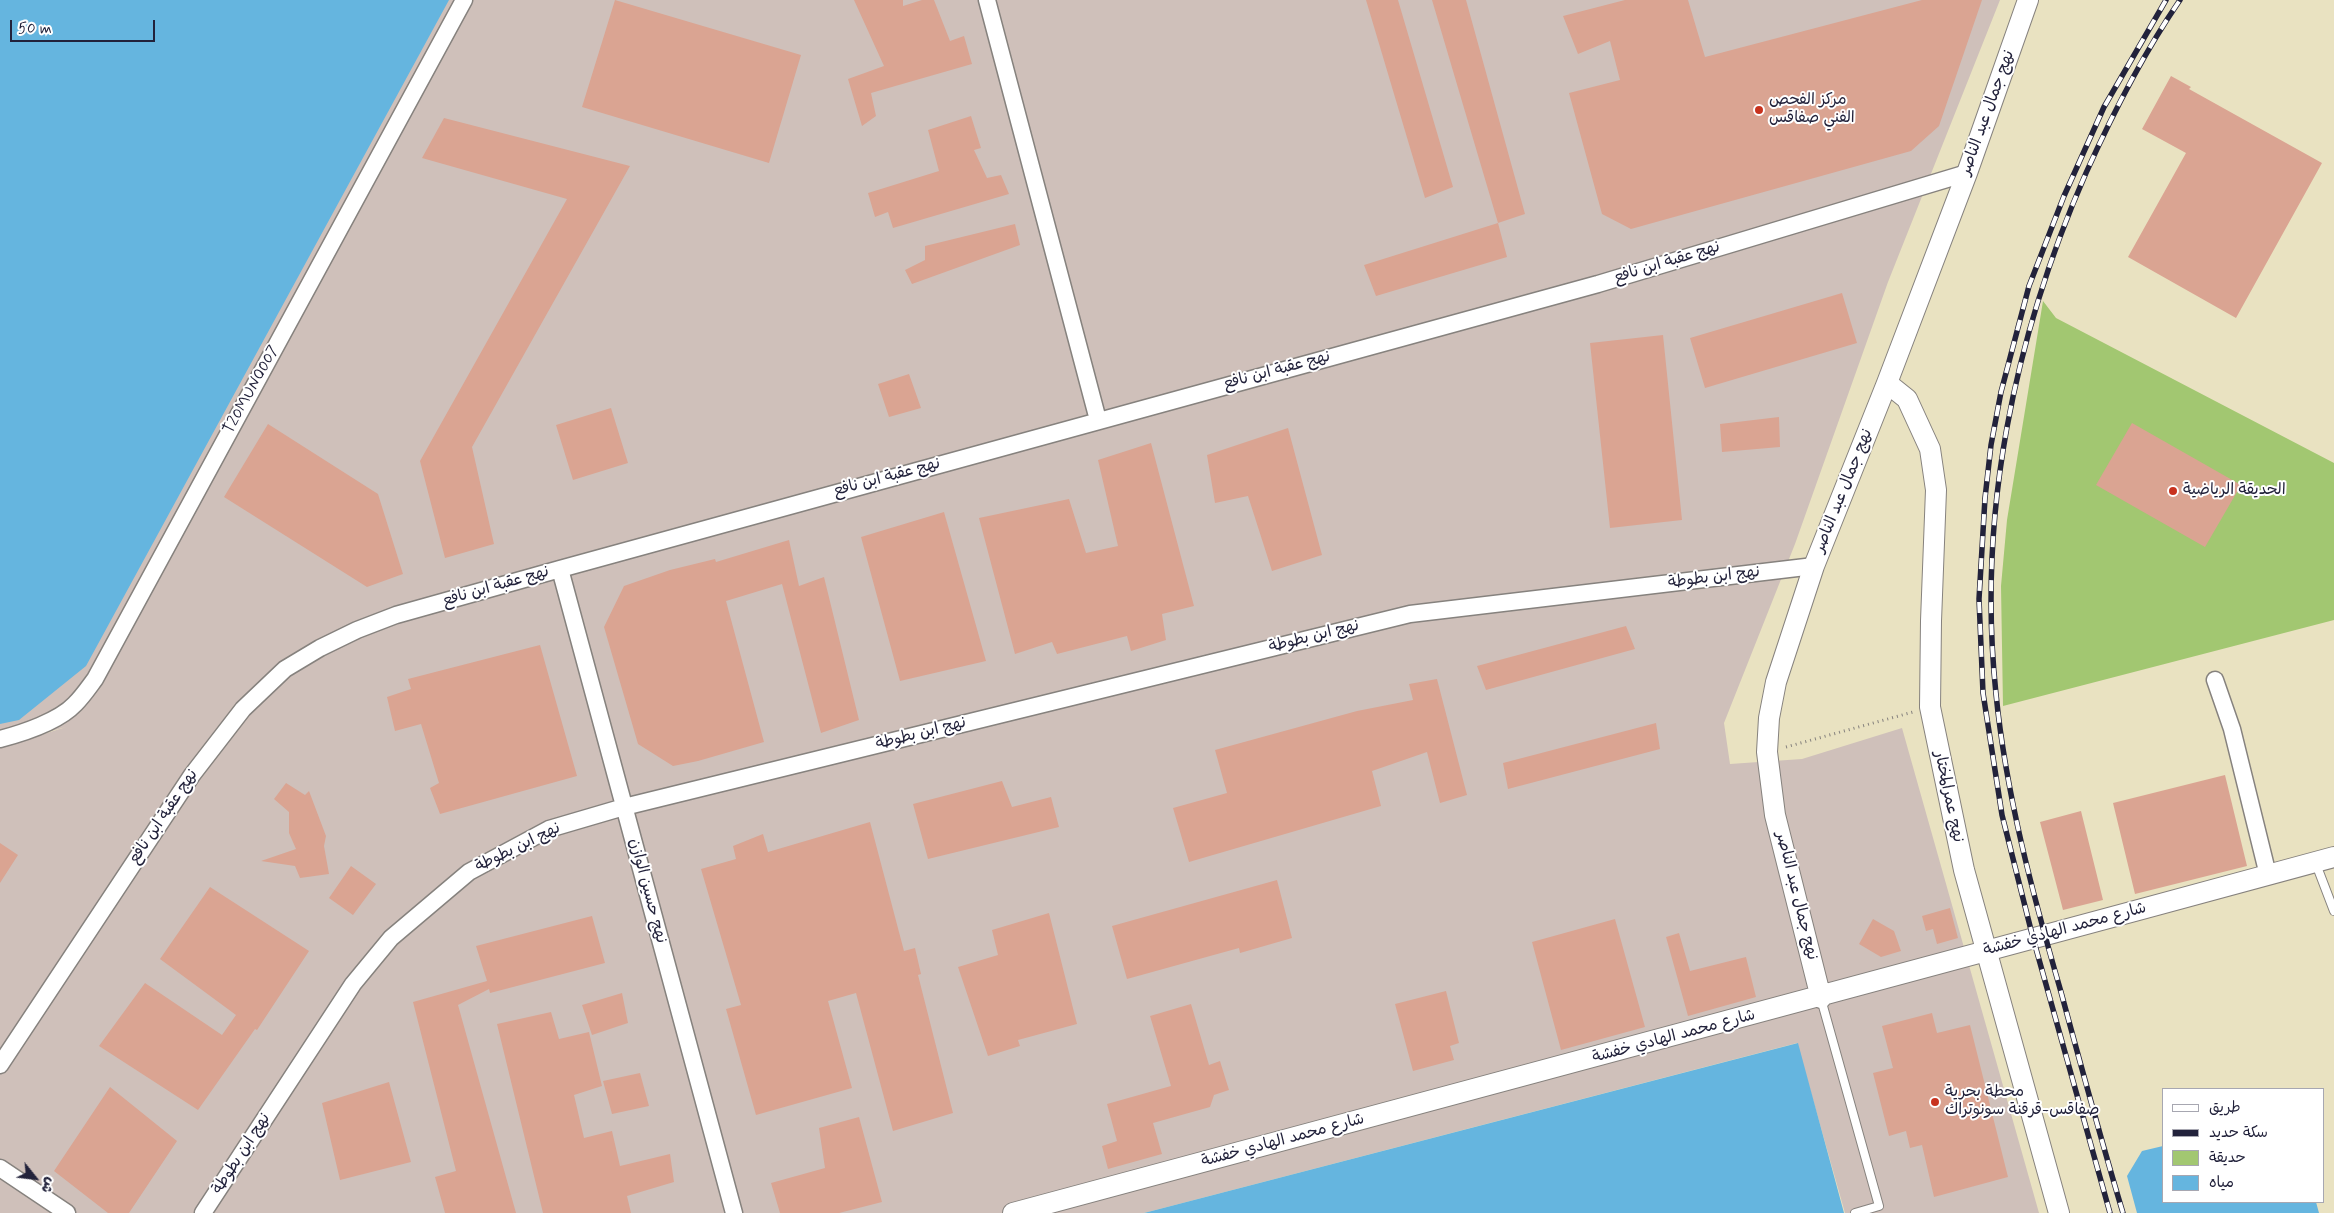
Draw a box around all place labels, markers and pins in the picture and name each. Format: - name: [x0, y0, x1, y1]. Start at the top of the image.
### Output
- place label: مركز الفحص الفني صفاقس: [1769, 91, 1855, 129]
- marker: مركز الفحص الفني صفاقس: [1753, 104, 1765, 116]
- place label: الحديقة الرياضية: [2183, 481, 2286, 501]
- marker: الحديقة الرياضية: [2167, 485, 2179, 497]
- place label: محطة بحرية صفاقس-قرقنة سونوتراك: [1945, 1083, 2099, 1121]
- marker: محطة بحرية صفاقس-قرقنة سونوتراك: [1929, 1096, 1941, 1108]

